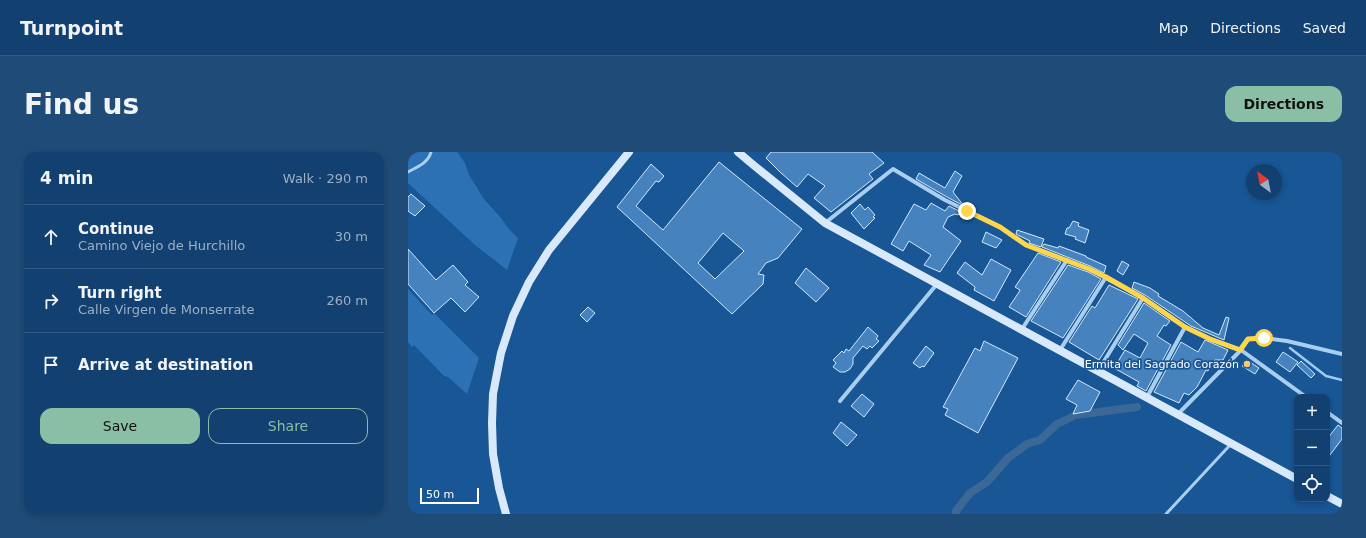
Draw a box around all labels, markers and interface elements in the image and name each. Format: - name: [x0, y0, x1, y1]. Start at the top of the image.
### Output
- text: Turnpoint: [20, 17, 123, 39]
- text: Map: [1159, 20, 1188, 36]
- text: Directions: [1210, 20, 1281, 36]
- text: Saved: [1303, 20, 1346, 36]
- button: Directions: [1225, 86, 1342, 122]
- text: Find us: [24, 88, 139, 121]
- north arrow: [1246, 164, 1282, 200]
- text: 4 min: [40, 168, 93, 188]
- text: Walk · 290 m: [283, 171, 368, 186]
- route end: [958, 202, 976, 220]
- text: Continue: [78, 220, 154, 238]
- icon: ahead: [40, 226, 62, 248]
- text: 30 m: [335, 229, 368, 244]
- text: Camino Viejo de Hurchillo: [78, 238, 245, 253]
- text: Turn right: [78, 284, 162, 302]
- icon: right: [40, 290, 62, 312]
- text: 260 m: [326, 293, 368, 308]
- text: Calle Virgen de Monserrate: [78, 302, 254, 317]
- route start: [1255, 329, 1273, 347]
- icon: arrive: [40, 354, 62, 376]
- text: Arrive at destination: [78, 356, 253, 374]
- place label: Ermita del Sagrado Corazón: [1085, 358, 1239, 371]
- marker: Ermita del Sagrado Corazón: [1242, 359, 1252, 369]
- map controls: [1294, 394, 1330, 502]
- button: +: [1294, 394, 1330, 430]
- button: Save: [40, 408, 200, 444]
- button: Share: [208, 408, 368, 444]
- button: −: [1294, 430, 1330, 466]
- button: locate: [1294, 466, 1330, 502]
- scale bar: [420, 486, 479, 505]
- text: 50 m: [426, 488, 454, 501]

